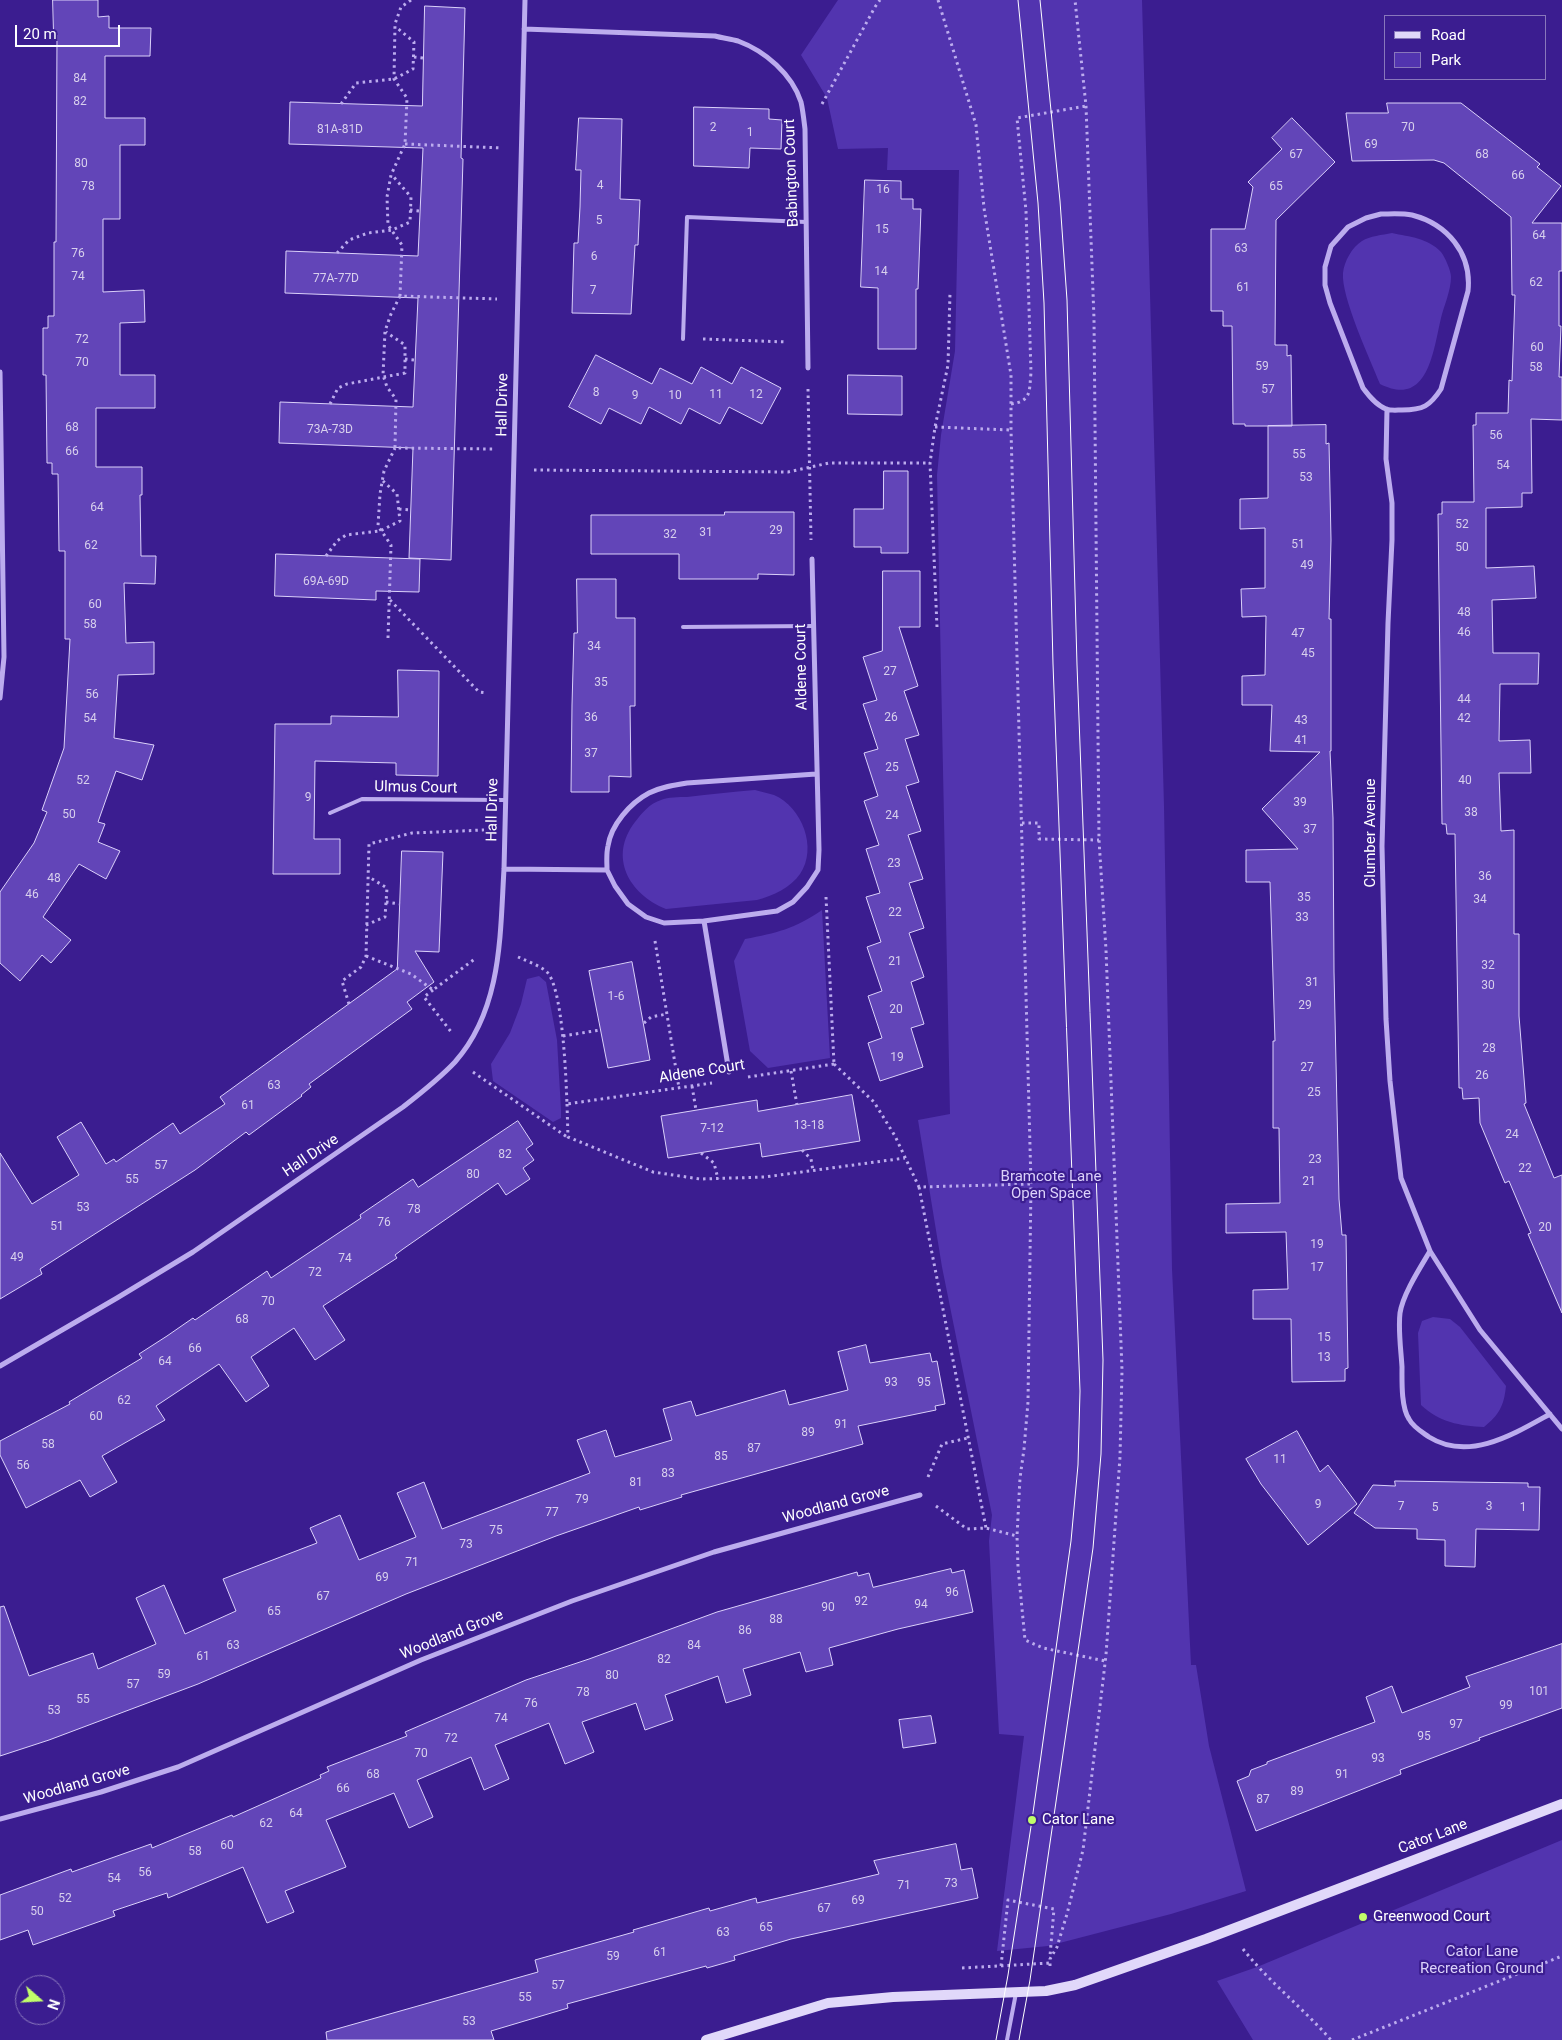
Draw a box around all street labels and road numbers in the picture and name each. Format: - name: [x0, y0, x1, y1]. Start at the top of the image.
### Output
- street label: Babington Court: [781, 118, 803, 228]
- street label: Hall Drive: [493, 373, 513, 437]
- street label: Aldene Court: [792, 623, 812, 711]
- street label: Ulmus Court: [374, 778, 458, 798]
- street label: Hall Drive: [483, 778, 503, 842]
- street label: Clumber Avenue: [1362, 778, 1380, 888]
- street label: Aldene Court: [658, 1056, 746, 1088]
- street label: Hall Drive: [280, 1131, 342, 1181]
- street label: Woodland Grove: [781, 1482, 891, 1528]
- street label: Woodland Grove: [398, 1606, 506, 1664]
- street label: Woodland Grove: [22, 1761, 132, 1809]
- street label: Cator Lane: [1396, 1816, 1470, 1858]

